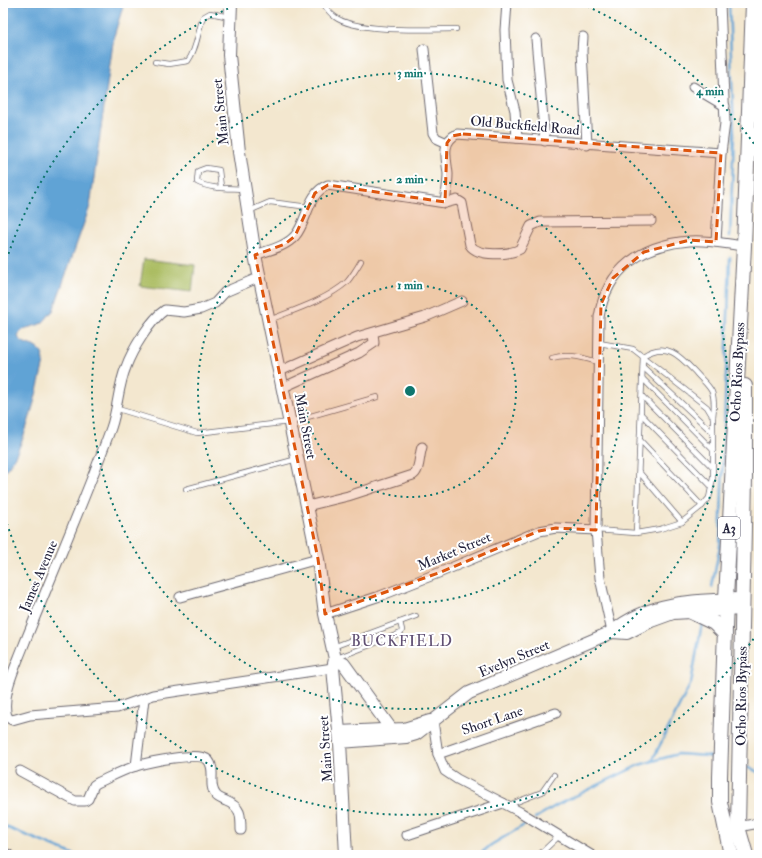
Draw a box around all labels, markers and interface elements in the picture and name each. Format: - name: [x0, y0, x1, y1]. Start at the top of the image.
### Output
- text: 3 min: [397, 66, 424, 81]
- street label: Main Street: [209, 77, 232, 146]
- text: 4 min: [695, 84, 725, 99]
- street label: Old Buckfield Road: [470, 112, 580, 139]
- text: 2 min: [396, 172, 424, 187]
- text: 1 min: [397, 278, 424, 293]
- street label: Ocho Rios Bypass: [726, 321, 750, 422]
- centre of rings: [403, 384, 417, 398]
- street label: Main Street: [291, 392, 320, 461]
- road number: A3: [718, 517, 740, 539]
- street label: Market Street: [415, 528, 494, 575]
- street label: James Avenue: [15, 538, 61, 615]
- district label: BUCKFIELD: [351, 632, 453, 651]
- street label: Evelyn Street: [476, 636, 553, 682]
- street label: Ocho Rios Bypass: [732, 646, 752, 746]
- street label: Short Lane: [459, 702, 525, 739]
- street label: Main Street: [315, 715, 336, 783]

